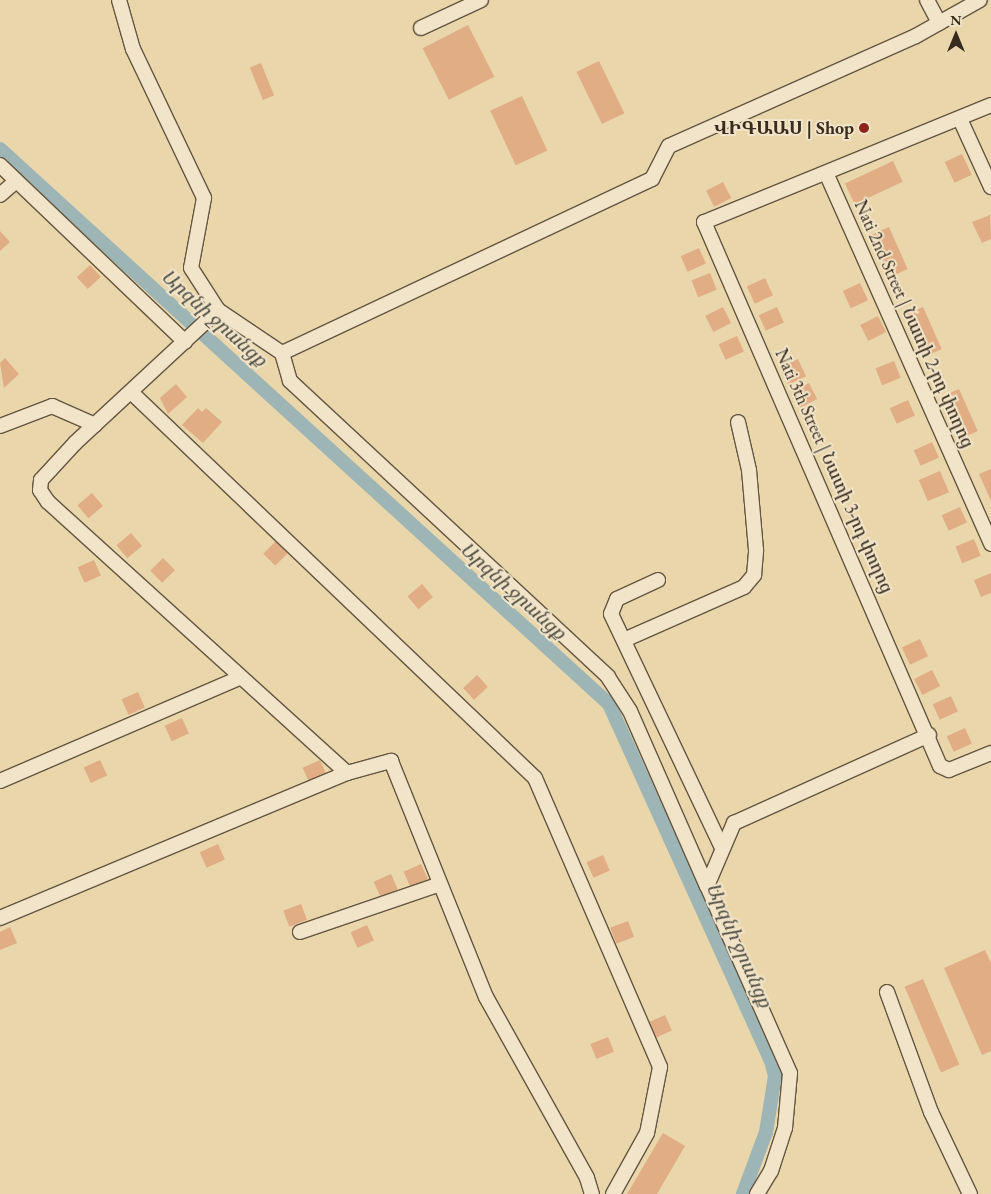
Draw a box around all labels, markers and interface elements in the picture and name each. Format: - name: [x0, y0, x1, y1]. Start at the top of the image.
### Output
- north arrow: [931, 10, 981, 60]
- text: N: [950, 11, 962, 29]
- place label: ՎԻԳԱԱՍ | Shop: [714, 117, 854, 139]
- marker: ՎԻԳԱԱՍ | Shop: [858, 122, 870, 134]
- street label: Nati 2nd Street | Նատի 2-րդ փողոց: [849, 197, 979, 451]
- water label: Արզնի ջրանցք: [157, 265, 271, 371]
- street label: Nati 3th Street | Նատի 3-րդ փողոց: [770, 345, 898, 597]
- water label: Արզնի ջրանցք: [456, 538, 570, 644]
- water label: Արզնի ջրանցք: [701, 879, 777, 1011]

